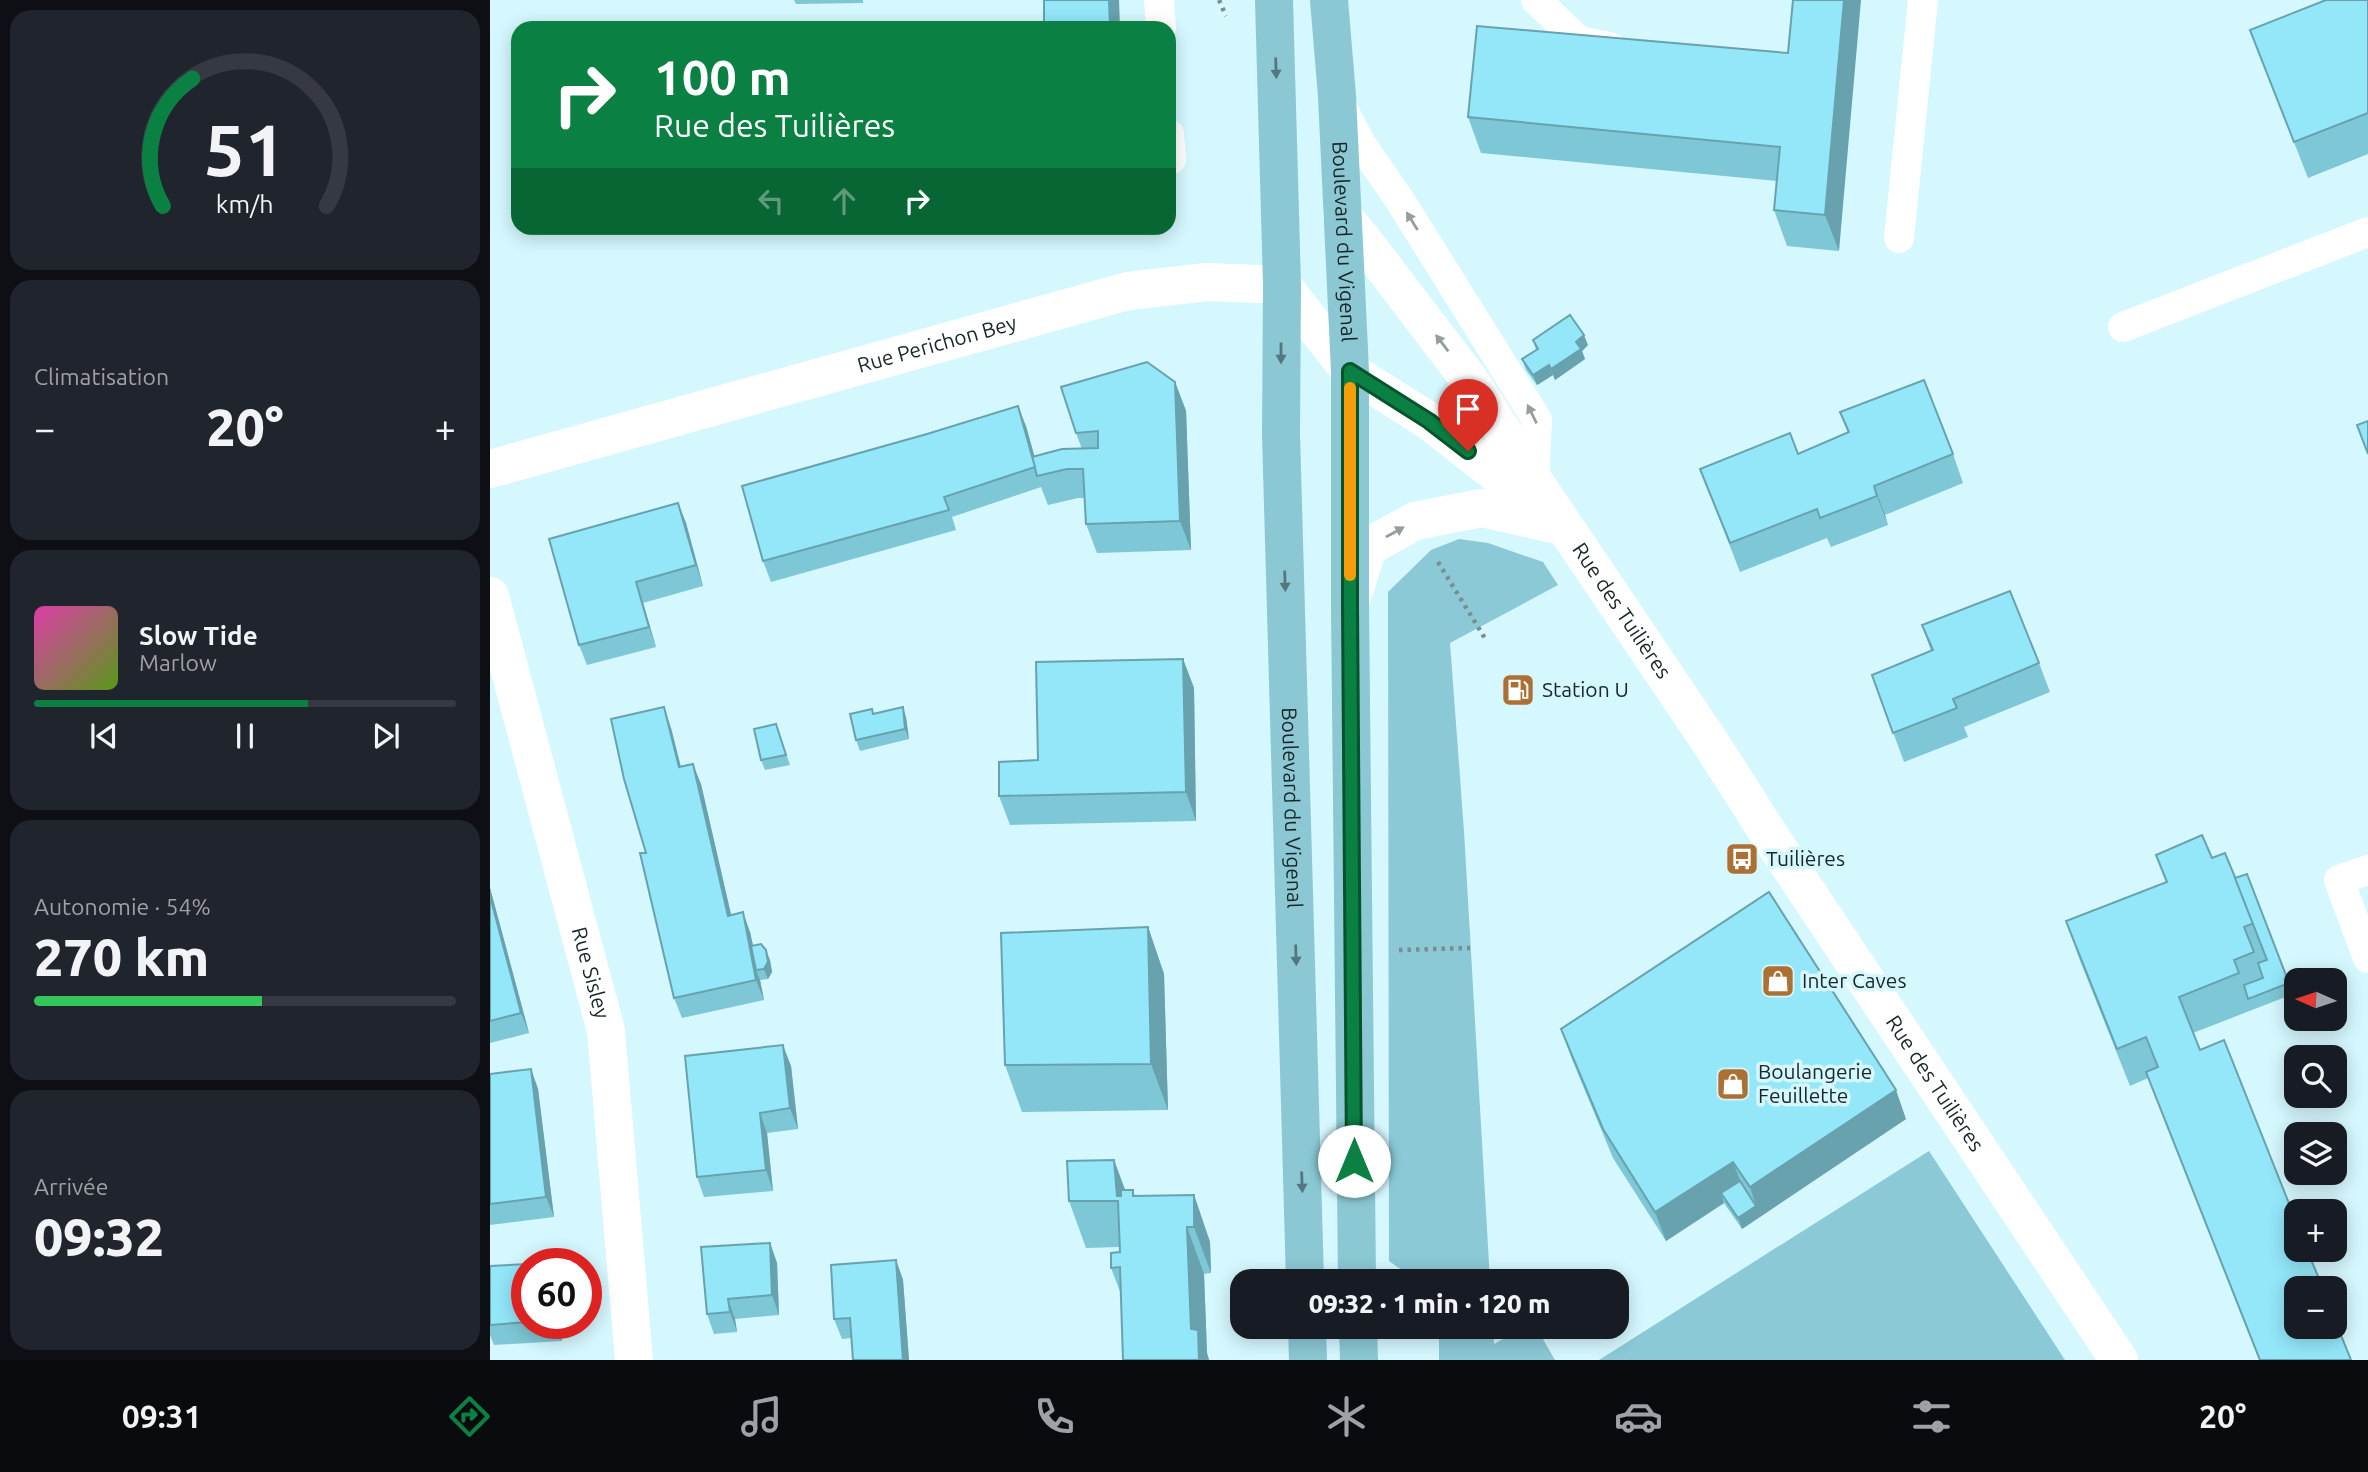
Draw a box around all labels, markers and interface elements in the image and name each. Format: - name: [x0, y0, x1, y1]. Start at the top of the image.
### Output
- icon: right: [539, 49, 630, 140]
- text: 100 m: [654, 49, 791, 104]
- one-way arrow: [1270, 57, 1281, 79]
- text: Rue des Tuilières: [654, 107, 895, 143]
- text: 51: [204, 108, 286, 190]
- street label: Boulevard du Vigenal: [1328, 140, 1362, 342]
- icon: left: [752, 182, 790, 220]
- icon: ahead: [825, 182, 863, 220]
- icon: right: [898, 182, 936, 220]
- text: km/h: [216, 190, 274, 218]
- one-way arrow: [1406, 211, 1419, 231]
- street label: Rue Perichon Bey: [854, 310, 1019, 377]
- one-way arrow: [1434, 334, 1449, 352]
- one-way arrow: [1275, 342, 1287, 364]
- text: Climatisation: [34, 364, 169, 389]
- pin: [1438, 379, 1498, 451]
- icon: arrive: [1449, 390, 1487, 428]
- text: 20°: [206, 398, 284, 456]
- one-way arrow: [1526, 404, 1538, 424]
- text: −: [34, 407, 55, 449]
- text: +: [435, 407, 456, 449]
- one-way arrow: [1385, 526, 1404, 538]
- street label: Rue des Tuilières: [1568, 538, 1677, 683]
- one-way arrow: [1279, 570, 1291, 592]
- text: Slow Tide: [139, 621, 258, 650]
- text: Marlow: [139, 650, 217, 675]
- fuel station icon: Station U: [1499, 671, 1537, 709]
- place label: Station U: [1542, 677, 1629, 701]
- street label: Boulevard du Vigenal: [1278, 707, 1307, 909]
- icon: previous: [85, 717, 123, 755]
- icon: pause: [226, 717, 264, 755]
- icon: next: [367, 717, 405, 755]
- bus stop icon: Tuilières: [1723, 840, 1761, 878]
- place label: Tuilières: [1766, 846, 1845, 870]
- text: Autonomie · 54%: [34, 894, 211, 919]
- street label: Rue Sisley: [568, 924, 615, 1021]
- text: 270 km: [34, 928, 209, 986]
- one-way arrow: [1290, 944, 1301, 966]
- shop icon: Inter Caves: [1759, 962, 1797, 1000]
- place label: Inter Caves: [1802, 968, 1907, 992]
- north arrow: [2284, 968, 2347, 1031]
- map controls: [2284, 968, 2347, 1339]
- street label: Rue des Tuilières: [1882, 1010, 1989, 1156]
- button: search: [2284, 1045, 2347, 1108]
- place label: Boulangerie Feuillette: [1758, 1059, 1872, 1107]
- shop icon: Boulangerie Feuillette: [1714, 1065, 1752, 1103]
- button: layers: [2284, 1122, 2347, 1185]
- position arrow: [1317, 1124, 1391, 1198]
- one-way arrow: [1297, 1172, 1308, 1194]
- text: Arrivée: [34, 1174, 109, 1199]
- button: +: [2284, 1199, 2347, 1262]
- text: 09:32: [34, 1208, 164, 1266]
- speed limit sign: 60: [511, 1248, 602, 1339]
- button: −: [2284, 1276, 2347, 1339]
- text: 09:32 · 1 min · 120 m: [1309, 1289, 1550, 1318]
- icon: directions: [445, 1392, 494, 1441]
- icon: music: [737, 1392, 786, 1441]
- icon: phone: [1030, 1392, 1079, 1441]
- icon: climate: [1322, 1392, 1371, 1441]
- icon: car: [1614, 1392, 1663, 1441]
- icon: filters: [1907, 1392, 1956, 1441]
- text: 09:31: [122, 1398, 202, 1434]
- text: 20°: [2199, 1398, 2246, 1434]

